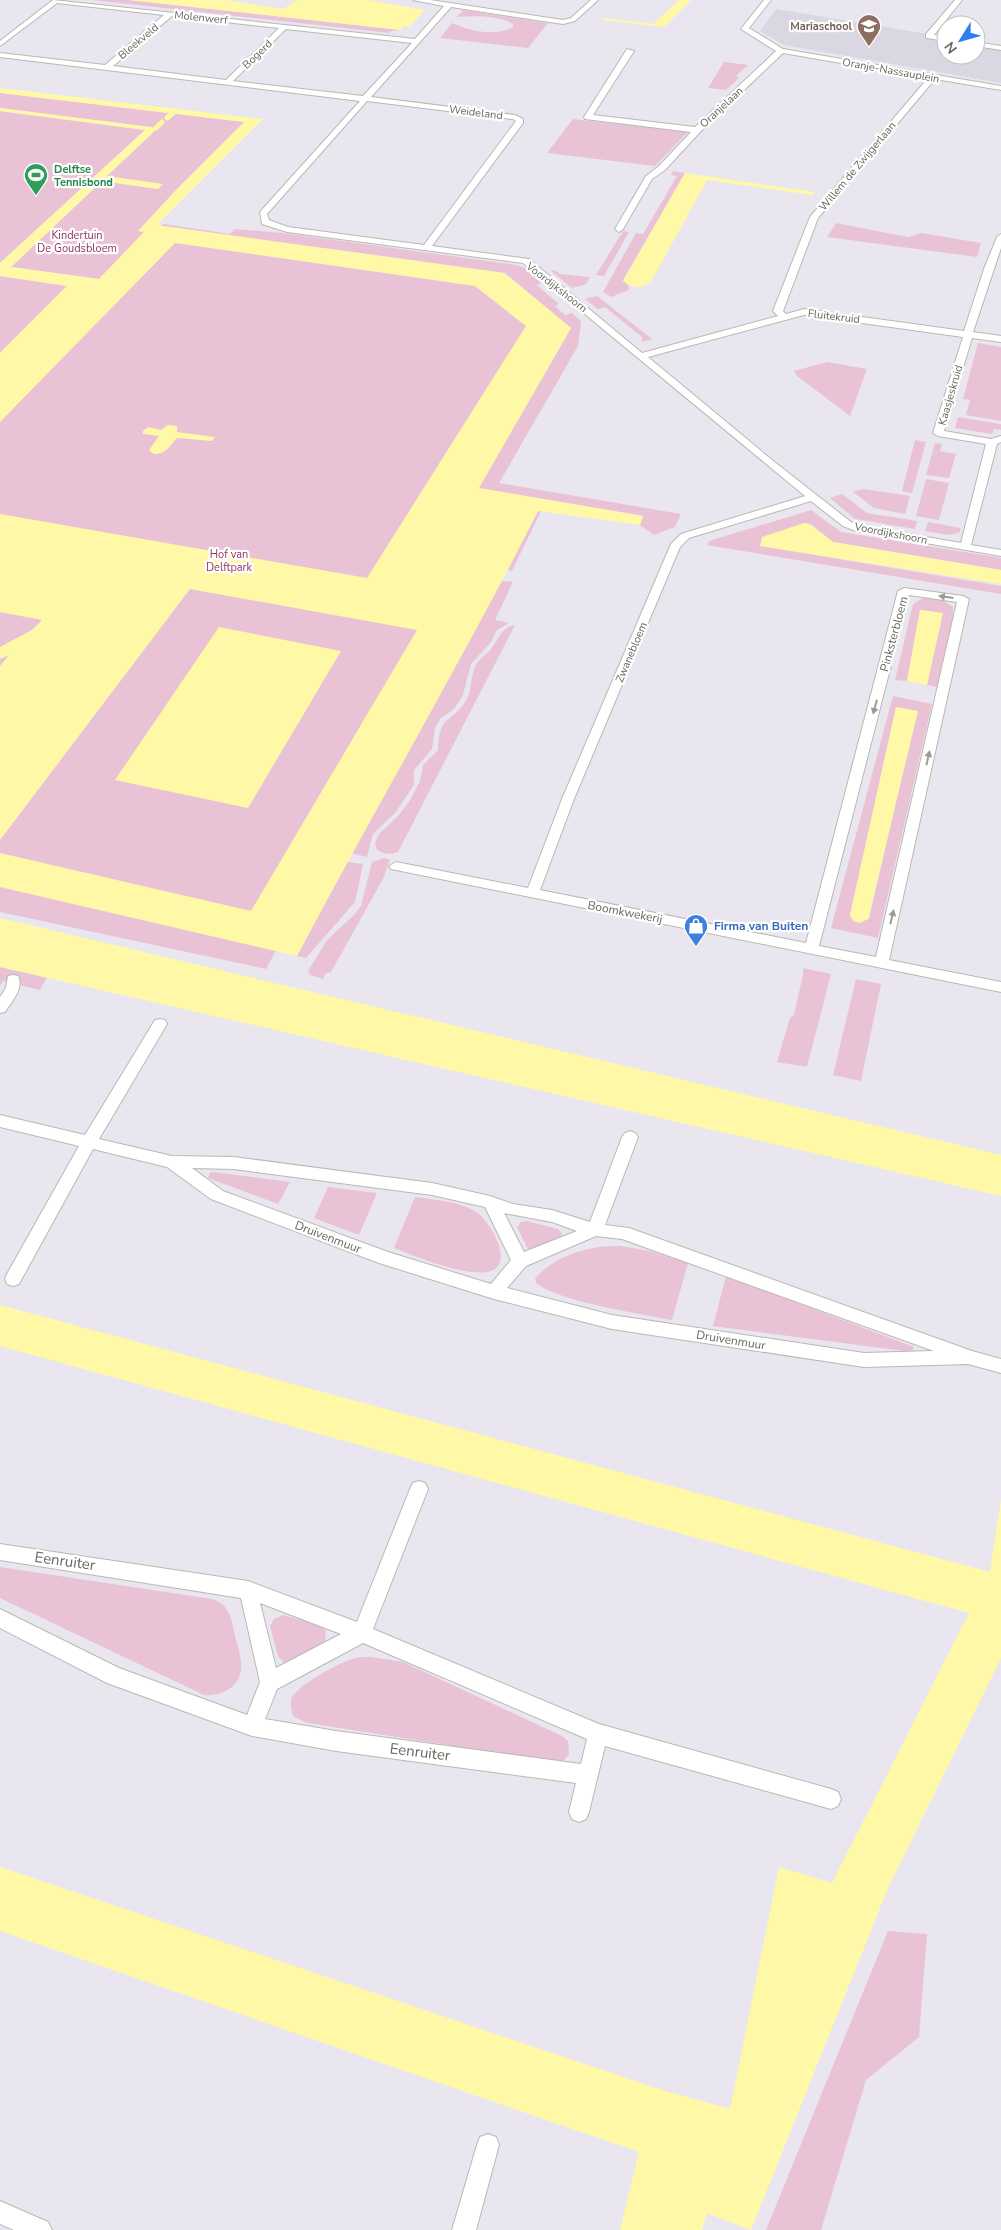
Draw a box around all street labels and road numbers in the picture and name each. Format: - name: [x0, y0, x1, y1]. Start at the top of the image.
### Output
- street label: Molenwerf: [173, 7, 229, 28]
- street label: Bleekveld: [115, 20, 162, 63]
- street label: Bogerd: [239, 36, 276, 72]
- street label: Oranje-Nassauplein: [841, 55, 941, 86]
- street label: Oranjelaan: [696, 83, 746, 131]
- street label: Weideland: [448, 102, 504, 123]
- street label: Willem de Zwijgerlaan: [816, 118, 899, 214]
- street label: Voordijkshoorn: [522, 258, 590, 316]
- street label: Fluitekruid: [807, 306, 861, 327]
- street label: Kaasjeskruid: [935, 363, 966, 427]
- street label: Voordijkshoorn: [852, 519, 929, 548]
- street label: Pinksterbloem: [876, 595, 912, 673]
- street label: Zwanebloem: [612, 620, 651, 685]
- street label: Boomkwekerij: [586, 897, 664, 927]
- street label: Druivenmuur: [292, 1217, 364, 1257]
- street label: Druivenmuur: [695, 1327, 768, 1353]
- street label: Eenruiter: [33, 1547, 97, 1575]
- street label: Eenruiter: [389, 1738, 452, 1766]

